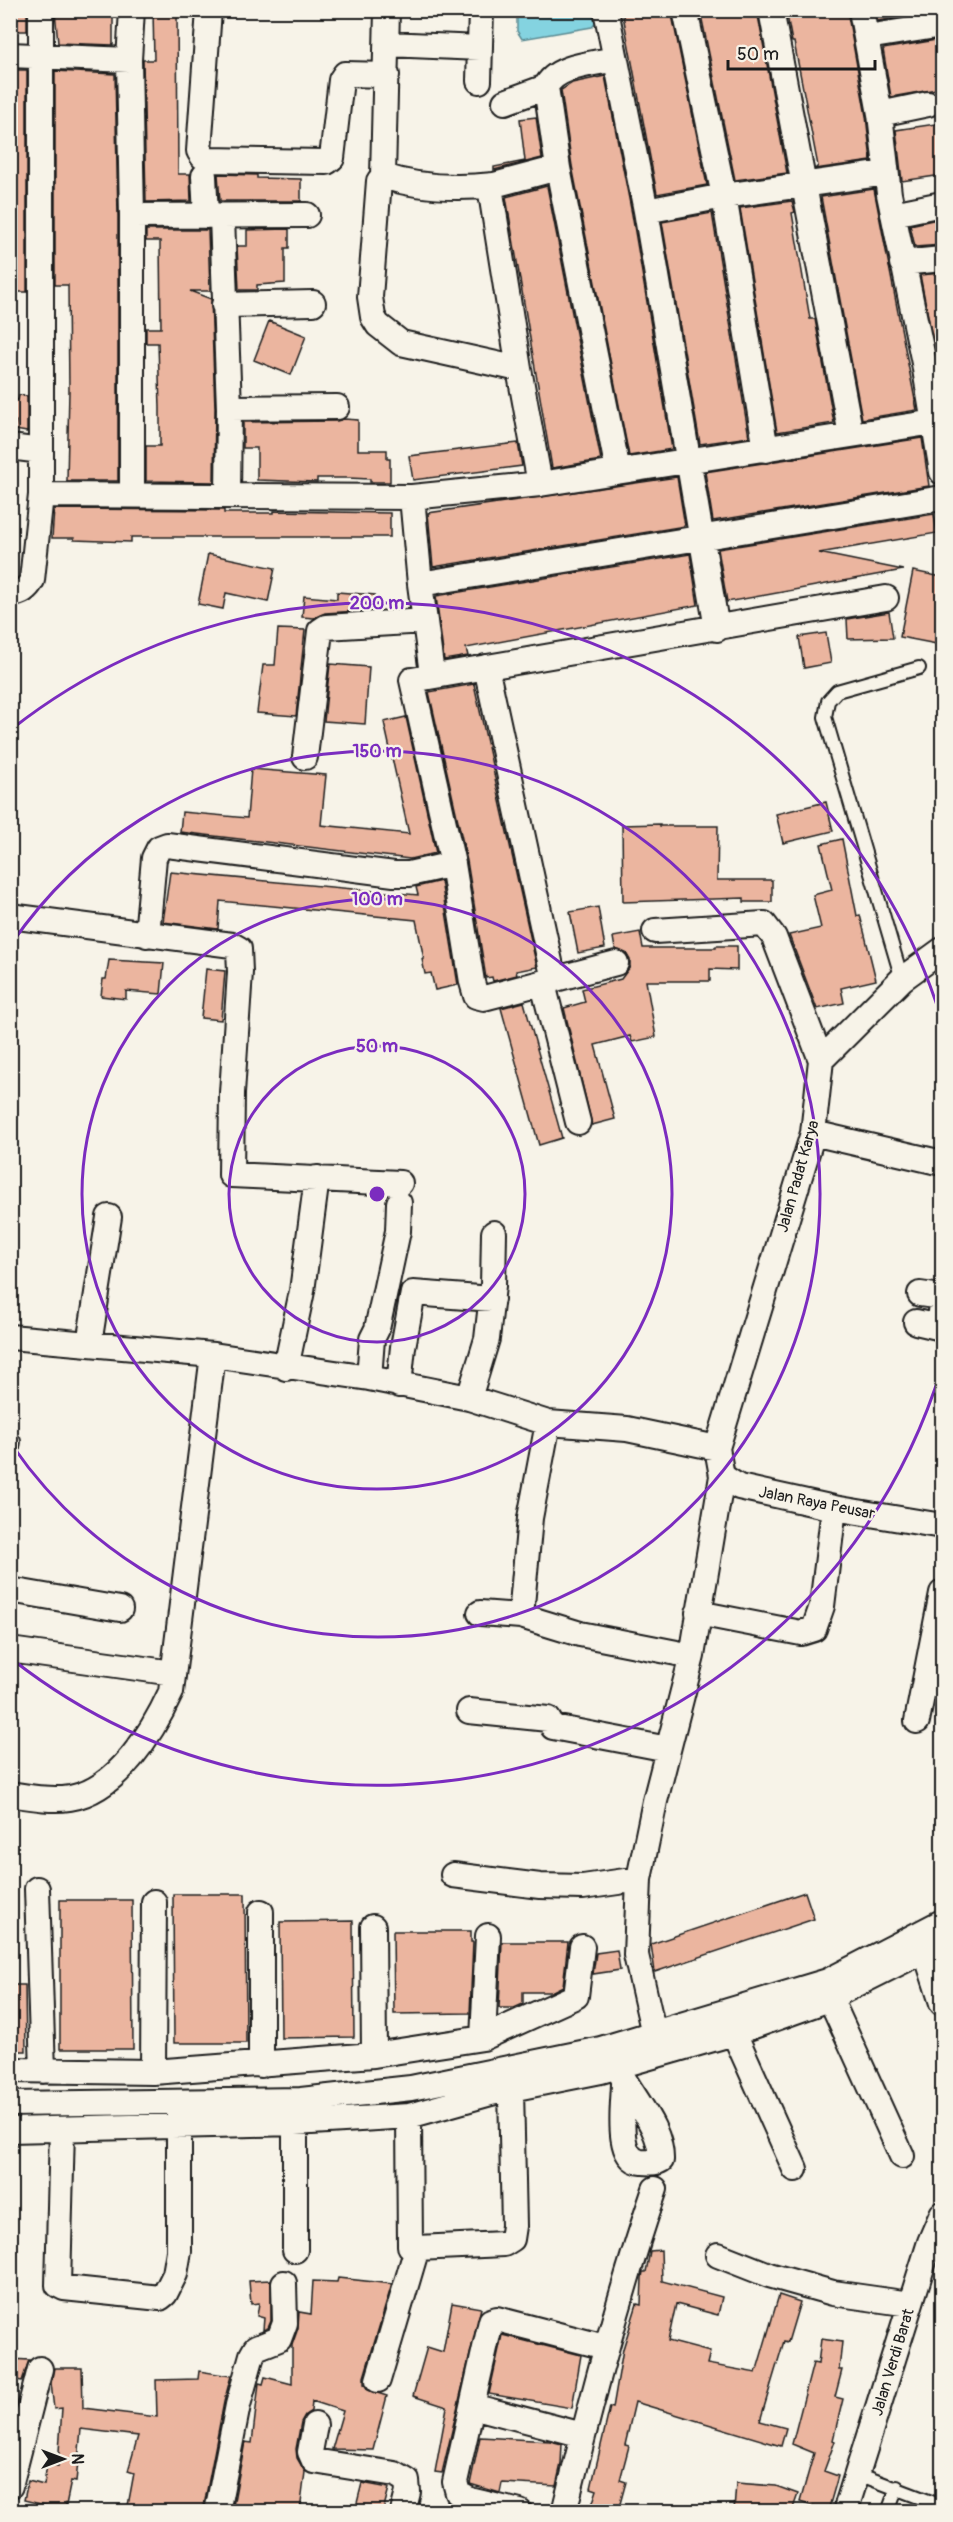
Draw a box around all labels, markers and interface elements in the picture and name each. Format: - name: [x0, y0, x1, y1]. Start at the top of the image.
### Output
- scale bar: [728, 33, 875, 71]
- text: 50 m: [737, 43, 779, 66]
- text: 200 m: [350, 592, 404, 615]
- text: 150 m: [353, 740, 402, 763]
- text: 100 m: [351, 888, 403, 911]
- text: 50 m: [356, 1035, 398, 1058]
- street label: Jalan Padat Karya: [772, 1118, 824, 1235]
- centre of rings: [367, 1184, 387, 1204]
- street label: Jalan Raya Peusar: [757, 1482, 877, 1524]
- street label: Jalan Verdi Barat: [867, 2306, 919, 2418]
- north arrow: [33, 2429, 93, 2489]
- text: N: [67, 2454, 87, 2465]

